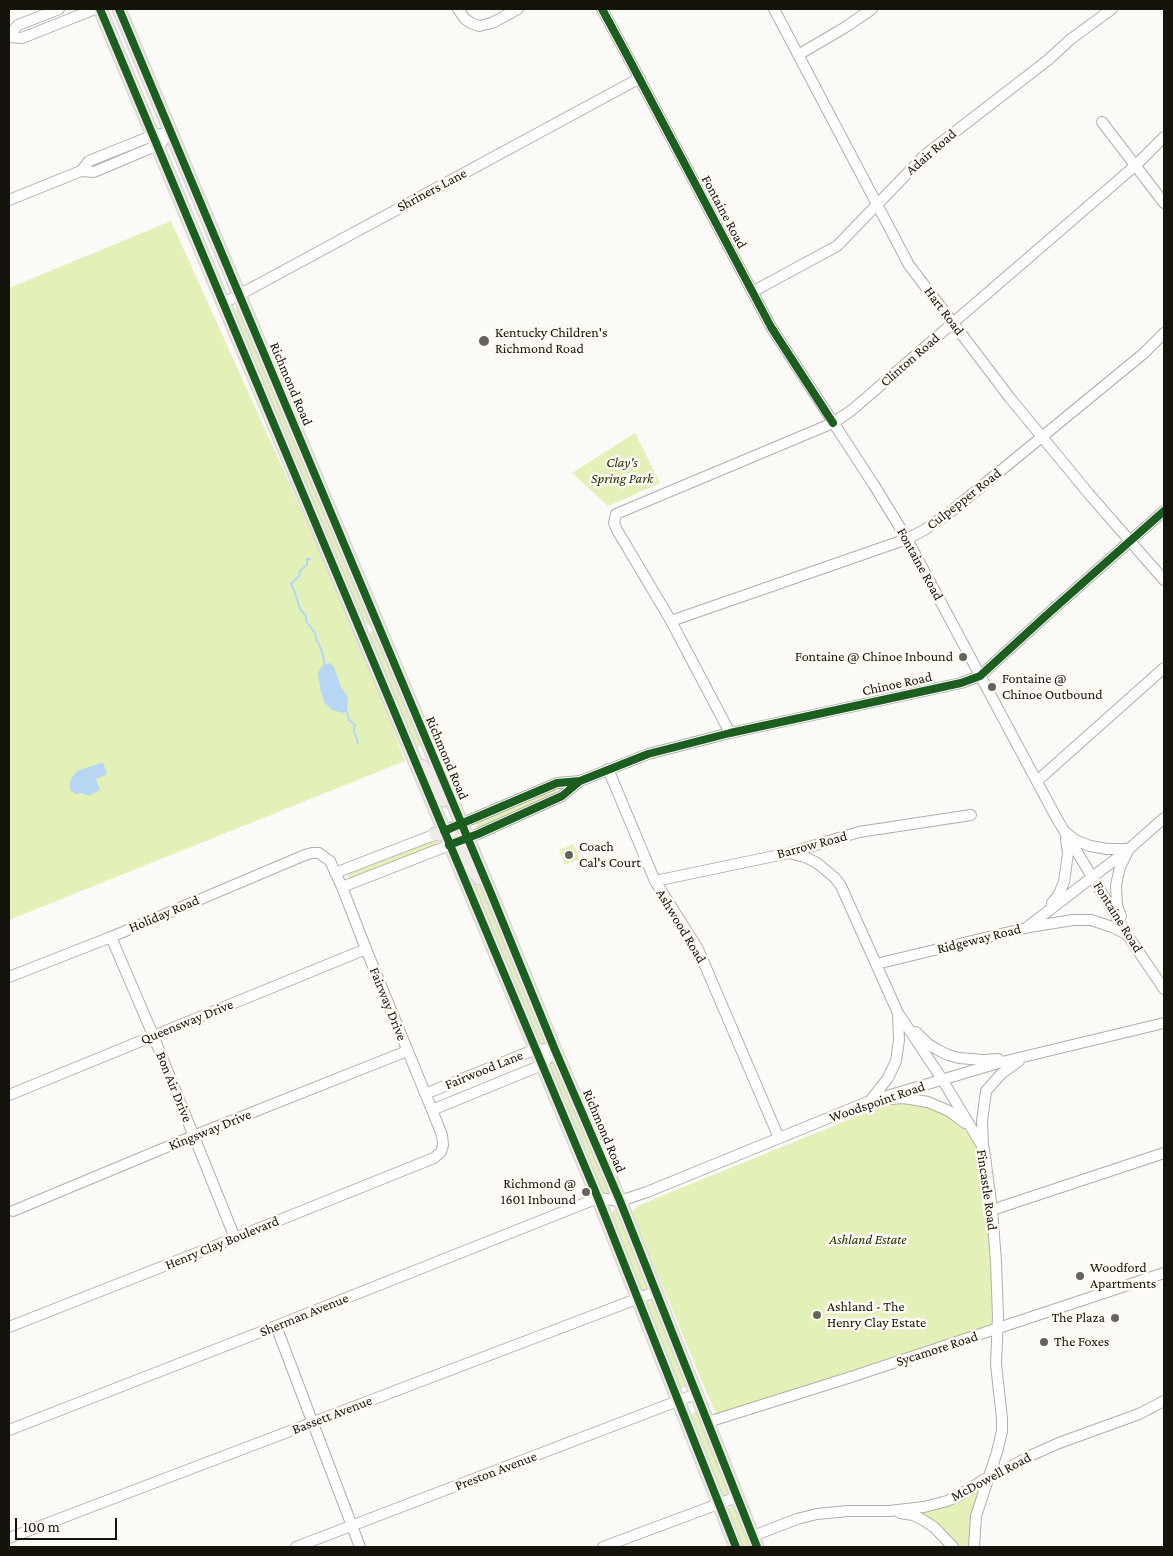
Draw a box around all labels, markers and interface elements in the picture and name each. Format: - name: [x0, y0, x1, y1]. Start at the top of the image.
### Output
- street label: Adair Road: [902, 126, 960, 178]
- street label: Shriners Lane: [394, 165, 470, 215]
- street label: Fontaine Road: [698, 173, 750, 251]
- street label: Hart Road: [920, 283, 968, 339]
- place label: Kentucky Children's Richmond Road: [495, 325, 607, 358]
- street label: Clinton Road: [877, 330, 943, 390]
- marker: Kentucky Children's Richmond Road: [477, 334, 491, 348]
- street label: Richmond Road: [266, 340, 316, 428]
- park label: Clay's Spring Park: [591, 455, 653, 488]
- street label: Culpepper Road: [924, 465, 1004, 533]
- street label: Fontaine Road: [893, 525, 947, 603]
- place label: Fontaine @ Chinoe Inbound: [795, 649, 953, 665]
- marker: Fontaine @ Chinoe Inbound: [957, 651, 969, 663]
- street label: Chinoe Road: [860, 668, 934, 700]
- place label: Fontaine @ Chinoe Outbound: [1002, 671, 1103, 704]
- marker: Fontaine @ Chinoe Outbound: [986, 681, 998, 693]
- street label: Richmond Road: [422, 714, 472, 802]
- street label: Barrow Road: [775, 828, 849, 862]
- place label: Coach Cal's Court: [579, 839, 641, 872]
- marker: Coach Cal's Court: [563, 849, 575, 861]
- street label: Fontaine Road: [1090, 878, 1146, 956]
- street label: Ashwood Road: [652, 886, 710, 966]
- street label: Holiday Road: [126, 892, 202, 936]
- street label: Ridgeway Road: [935, 920, 1023, 958]
- street label: Fairway Drive: [366, 965, 410, 1043]
- street label: Queensway Drive: [138, 996, 236, 1048]
- street label: Fairwood Lane: [442, 1047, 526, 1093]
- street label: Bon Air Drive: [152, 1049, 196, 1125]
- street label: Woodspoint Road: [827, 1078, 927, 1126]
- street label: Richmond Road: [579, 1087, 629, 1175]
- street label: Kingsway Drive: [166, 1106, 254, 1154]
- street label: Fincastle Road: [973, 1149, 1001, 1231]
- place label: Richmond @ 1601 Inbound: [501, 1176, 576, 1208]
- marker: Richmond @ 1601 Inbound: [580, 1186, 592, 1198]
- street label: Henry Clay Boulevard: [163, 1213, 281, 1273]
- park label: Ashland Estate: [829, 1232, 907, 1248]
- place label: Woodford Apartments: [1090, 1260, 1156, 1292]
- marker: Woodford Apartments: [1074, 1270, 1086, 1282]
- street label: Sherman Avenue: [257, 1290, 351, 1340]
- place label: Ashland - The Henry Clay Estate: [827, 1299, 926, 1331]
- marker: Ashland - The Henry Clay Estate: [811, 1309, 823, 1321]
- place label: The Plaza: [1051, 1310, 1105, 1326]
- marker: The Plaza: [1109, 1312, 1121, 1324]
- street label: Sycamore Road: [894, 1328, 980, 1370]
- place label: The Foxes: [1054, 1334, 1109, 1350]
- marker: The Foxes: [1038, 1336, 1050, 1348]
- street label: Bassett Avenue: [290, 1392, 374, 1438]
- street label: Preston Avenue: [453, 1448, 539, 1494]
- street label: McDowell Road: [948, 1449, 1034, 1505]
- scale bar: [18, 1508, 120, 1540]
- text: 100 m: [23, 1519, 60, 1535]

